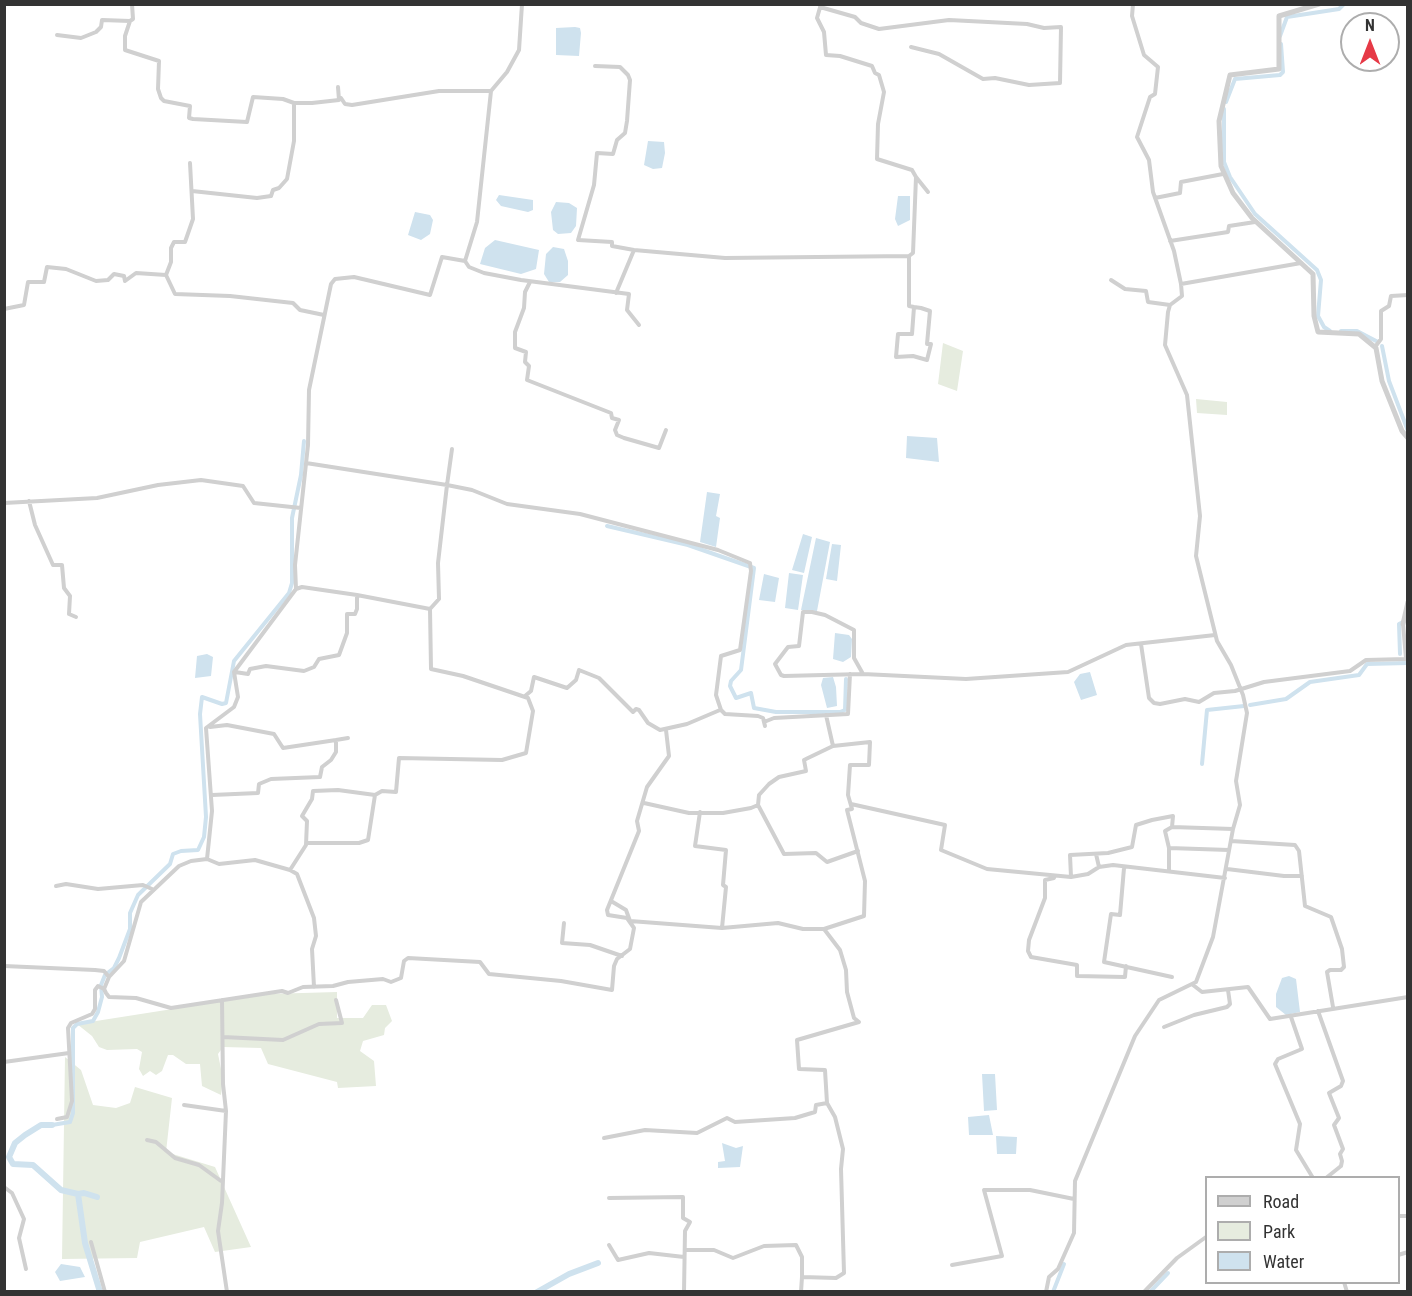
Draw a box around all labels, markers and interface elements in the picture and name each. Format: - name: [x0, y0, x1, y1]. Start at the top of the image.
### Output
- north arrow: [1340, 12, 1400, 72]
- text: N: [1365, 16, 1375, 35]
- legend: [1205, 1176, 1400, 1284]
- text: Road: [1263, 1191, 1299, 1212]
- text: Park: [1263, 1221, 1295, 1242]
- text: Water: [1263, 1251, 1304, 1272]

